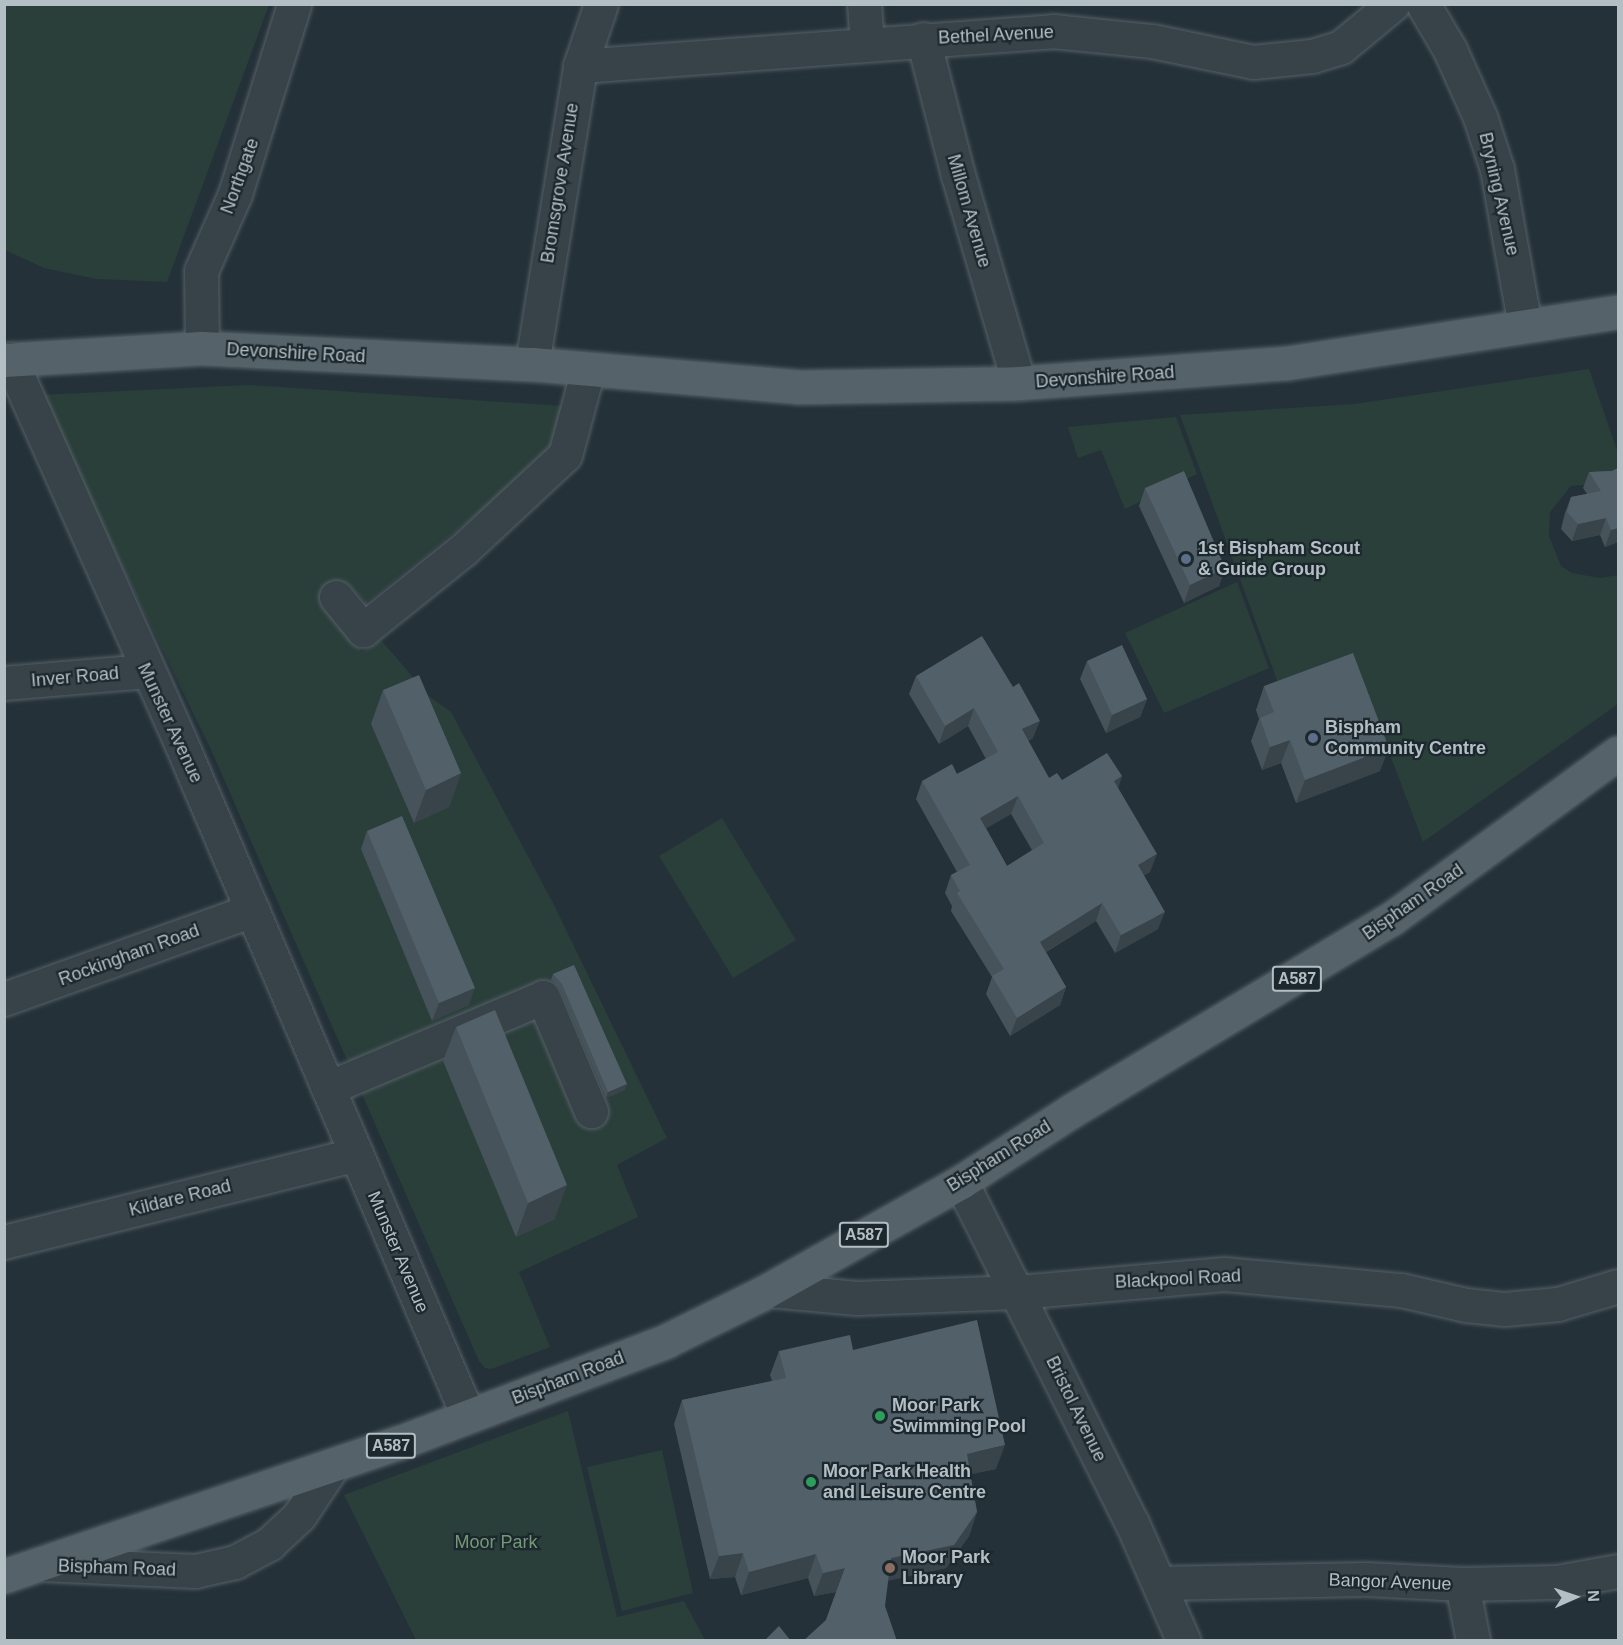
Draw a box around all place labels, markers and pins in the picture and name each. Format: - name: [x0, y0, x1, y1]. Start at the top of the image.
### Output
- place label: 1st Bispham Scout & Guide Group: [1198, 538, 1360, 580]
- marker: 1st Bispham Scout & Guide Group: [1179, 552, 1193, 566]
- place label: Bispham Community Centre: [1325, 717, 1486, 760]
- marker: Bispham Community Centre: [1306, 731, 1320, 745]
- place label: Moor Park Swimming Pool: [892, 1395, 1026, 1438]
- marker: Moor Park Swimming Pool: [873, 1409, 887, 1423]
- place label: Moor Park Health and Leisure Centre: [823, 1461, 986, 1504]
- marker: Moor Park Health and Leisure Centre: [804, 1475, 818, 1489]
- place label: Moor Park Library: [902, 1547, 990, 1590]
- marker: Moor Park Library: [883, 1561, 897, 1575]

